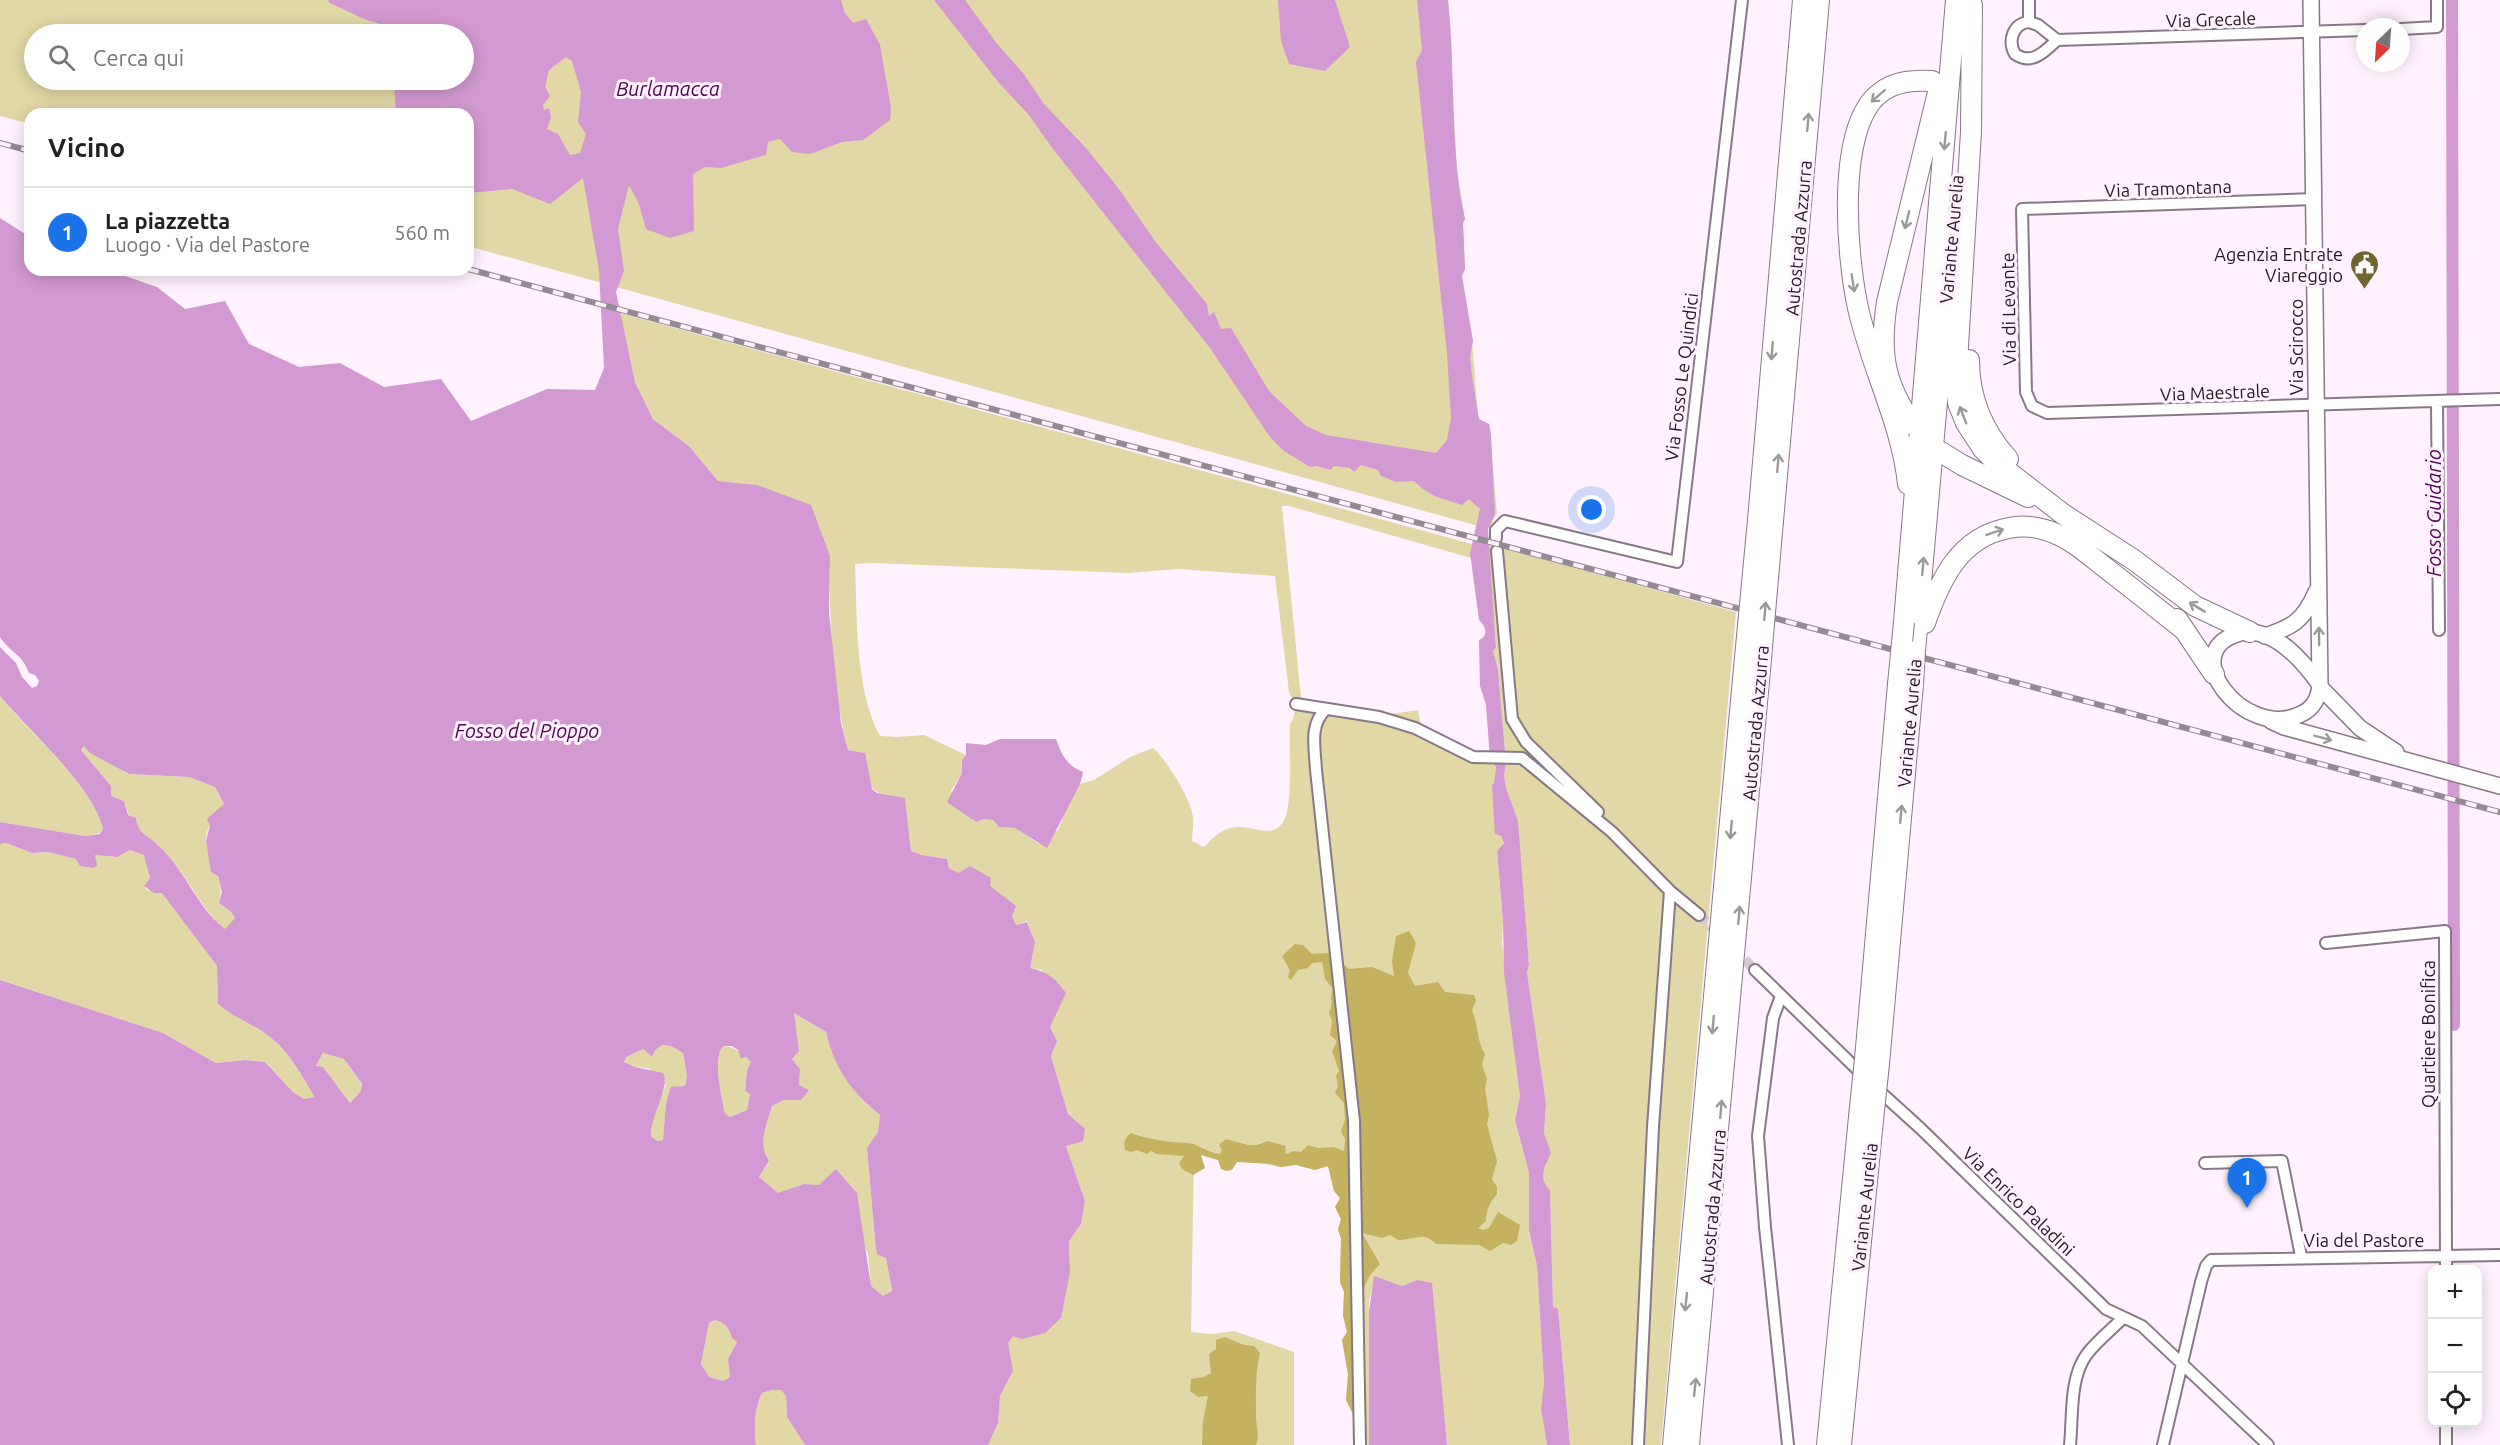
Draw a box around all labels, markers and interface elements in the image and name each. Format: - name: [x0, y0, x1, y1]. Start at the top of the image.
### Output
- street label: Via Grecale: [2165, 7, 2257, 31]
- north arrow: [2356, 18, 2410, 72]
- search box: [24, 24, 474, 90]
- icon: search: [45, 41, 78, 74]
- text: Cerca qui: [93, 45, 184, 70]
- water label: Burlamacca: [616, 77, 720, 100]
- one-way arrow: [1870, 89, 1885, 103]
- one-way arrow: [1803, 112, 1814, 132]
- one-way arrow: [1939, 130, 1950, 150]
- text: Vicino: [48, 133, 125, 162]
- street label: Autostrada Azzurra: [1781, 159, 1815, 317]
- street label: Variante Aurelia: [1935, 174, 1967, 304]
- street label: Via Tramontana: [2104, 176, 2232, 200]
- text: La piazzetta: [105, 208, 230, 233]
- one-way arrow: [1901, 210, 1913, 229]
- text: 1: [62, 221, 73, 244]
- text: 560 m: [394, 221, 450, 244]
- text: Luogo · Via del Pastore: [105, 233, 310, 256]
- place label: Agenzia Entrate Viareggio: [2214, 244, 2343, 285]
- public building icon: Agenzia Entrate Viareggio: [2348, 248, 2380, 290]
- street label: Via di Levante: [1997, 252, 2019, 366]
- one-way arrow: [1848, 273, 1859, 292]
- street label: Via Fosso Le Quindici: [1661, 292, 1702, 463]
- street label: Via Scirocco: [2286, 299, 2306, 395]
- one-way arrow: [1766, 341, 1777, 361]
- street label: Via Maestrale: [2160, 380, 2270, 404]
- one-way arrow: [1957, 406, 1968, 425]
- water label: Fosso Guidario: [2422, 449, 2445, 577]
- one-way arrow: [1773, 453, 1784, 473]
- your location: [1577, 495, 1606, 524]
- one-way arrow: [1985, 526, 2003, 537]
- one-way arrow: [1918, 557, 1929, 576]
- one-way arrow: [2189, 601, 2206, 613]
- one-way arrow: [1760, 602, 1771, 622]
- one-way arrow: [2313, 626, 2325, 646]
- street label: Autostrada Azzurra: [1738, 644, 1772, 802]
- street label: Variante Aurelia: [1893, 658, 1925, 788]
- water label: Fosso del Pioppo: [455, 719, 599, 742]
- one-way arrow: [2314, 733, 2333, 744]
- one-way arrow: [1896, 805, 1907, 825]
- one-way arrow: [1725, 820, 1736, 840]
- one-way arrow: [1733, 905, 1744, 925]
- street label: Quartiere Bonifica: [2418, 960, 2439, 1108]
- one-way arrow: [1707, 1014, 1718, 1034]
- one-way arrow: [1716, 1100, 1727, 1119]
- street label: Autostrada Azzurra: [1695, 1128, 1729, 1286]
- street label: Variante Aurelia: [1847, 1142, 1881, 1272]
- street label: Via Enrico Paladini: [1959, 1142, 2079, 1260]
- pin: 1: [2228, 1158, 2266, 1208]
- street label: Via del Pastore: [2303, 1230, 2425, 1250]
- map controls: [2428, 1265, 2482, 1427]
- button: +: [2428, 1265, 2482, 1319]
- one-way arrow: [1680, 1292, 1691, 1312]
- button: −: [2428, 1319, 2482, 1373]
- button: locate: [2428, 1373, 2482, 1427]
- one-way arrow: [1690, 1377, 1701, 1397]

